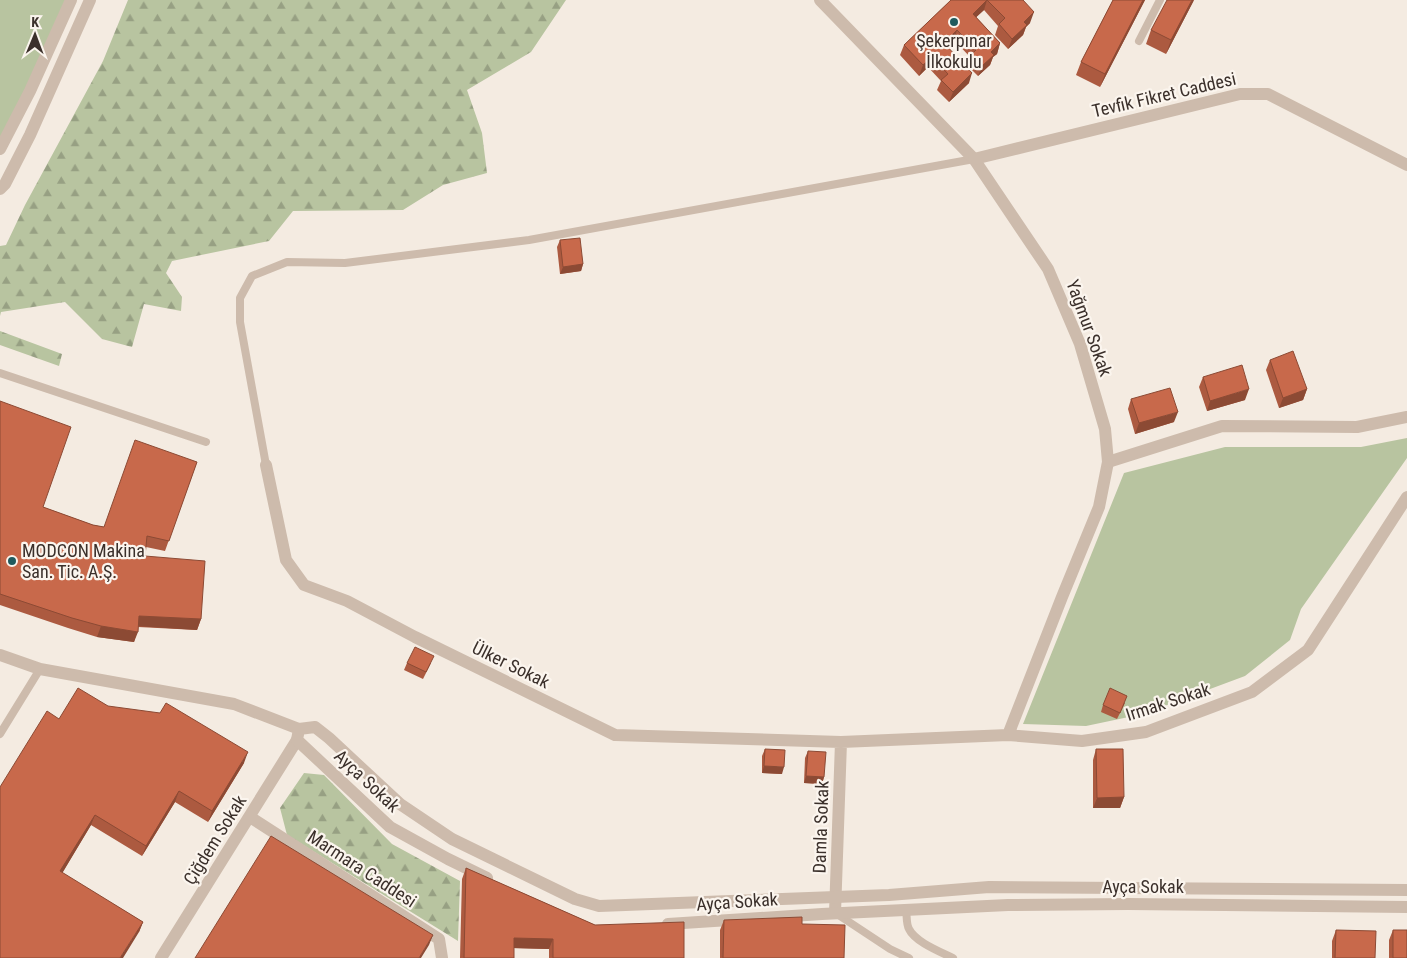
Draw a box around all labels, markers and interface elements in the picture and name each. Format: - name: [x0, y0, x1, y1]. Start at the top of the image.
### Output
- north arrow: [10, 10, 60, 60]
- text: K: [31, 14, 39, 30]
- marker: Şekerpınar İlkokulu: [948, 16, 960, 28]
- place label: Şekerpınar İlkokulu: [916, 30, 992, 72]
- street label: Tevfik Fikret Caddesi: [1090, 68, 1238, 121]
- street label: Yağmur Sokak: [1062, 277, 1117, 379]
- place label: MODCON Makina San. Tic. A.Ş.: [22, 540, 145, 582]
- marker: MODCON Makina San. Tic. A.Ş.: [6, 555, 18, 567]
- street label: Ülker Sokak: [469, 637, 553, 692]
- street label: Irmak Sokak: [1123, 678, 1213, 725]
- street label: Ayça Sokak: [330, 745, 404, 816]
- street label: Damla Sokak: [808, 780, 833, 874]
- street label: Çiğdem Sokak: [179, 791, 250, 888]
- street label: Marmara Caddesi: [304, 826, 421, 911]
- street label: Ayça Sokak: [1102, 876, 1184, 897]
- street label: Ayça Sokak: [696, 888, 778, 915]

